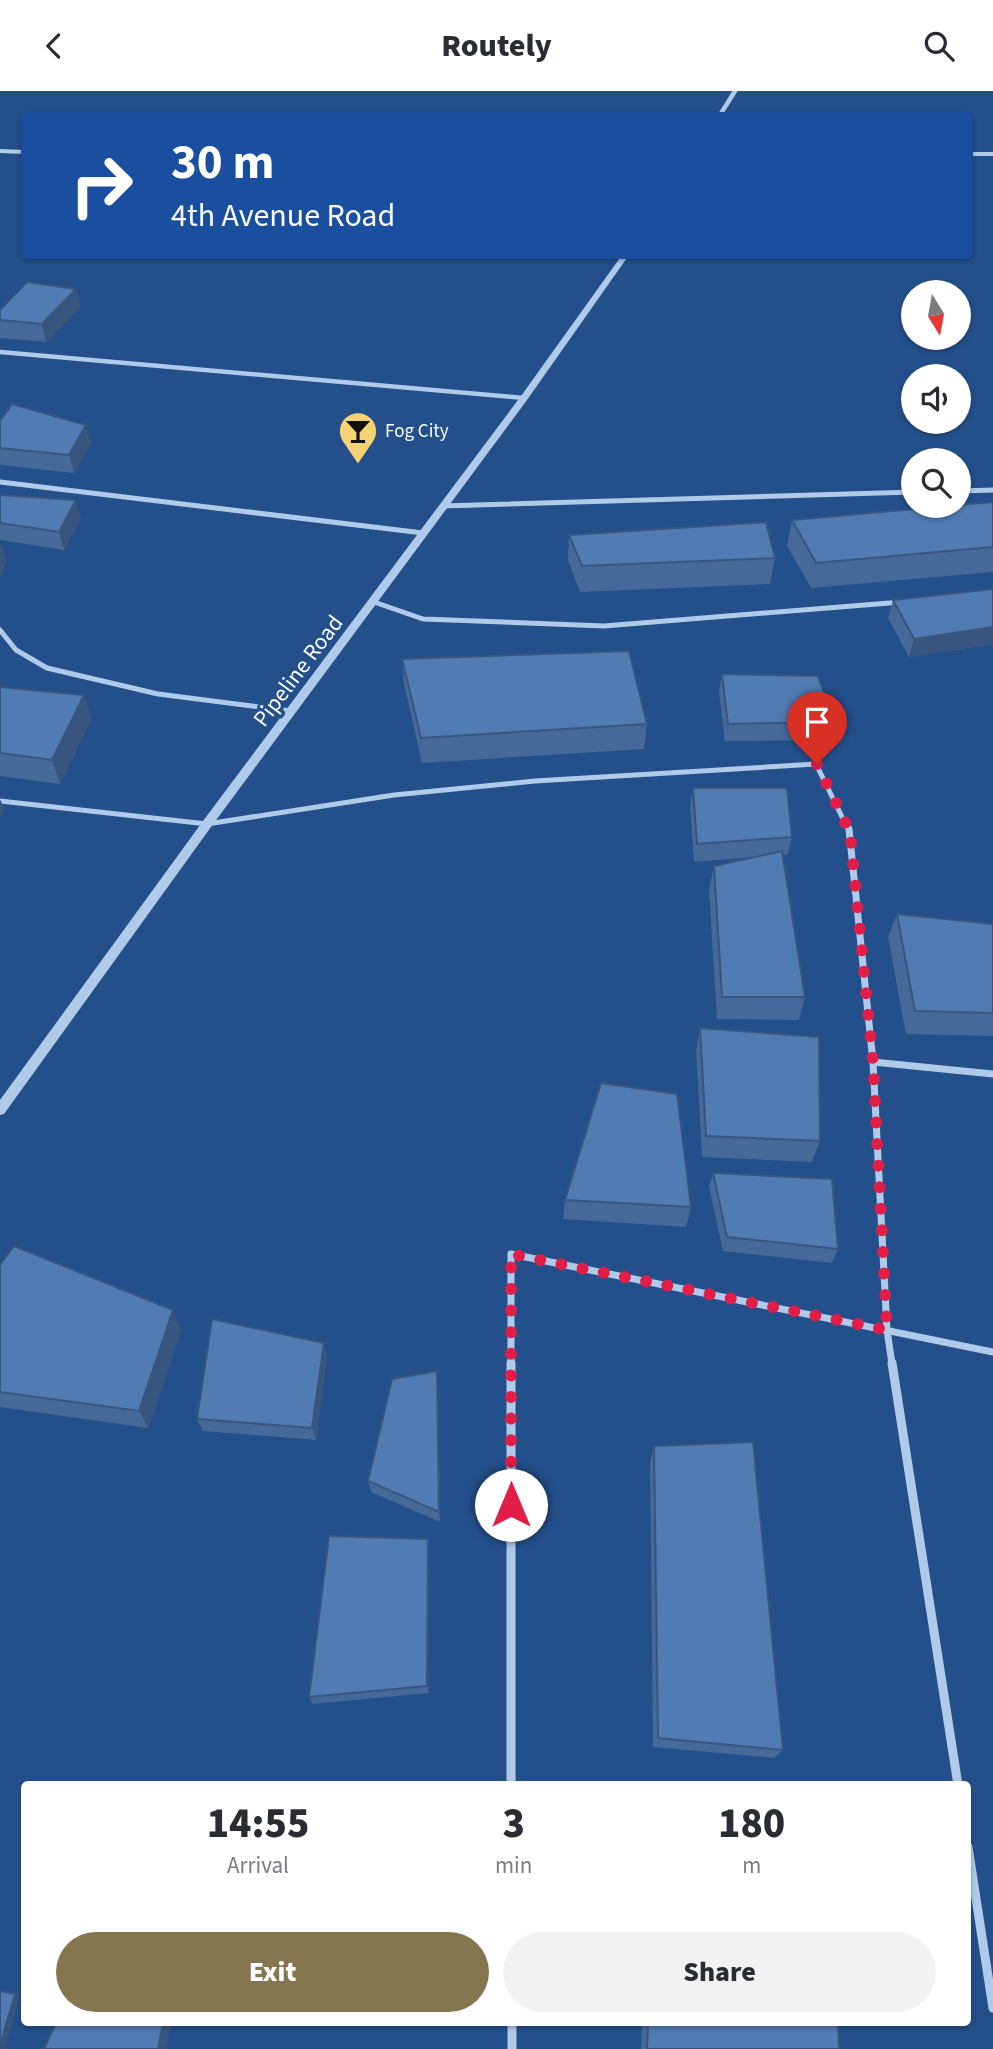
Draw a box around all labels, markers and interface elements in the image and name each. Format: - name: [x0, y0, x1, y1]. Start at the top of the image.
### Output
- text: Routely: [441, 23, 552, 69]
- icon: back: [35, 27, 73, 65]
- icon: search: [920, 27, 958, 65]
- text: 30 m: [171, 128, 275, 198]
- icon: right: [56, 140, 147, 231]
- text: 4th Avenue Road: [171, 193, 395, 239]
- north arrow: [901, 280, 971, 350]
- map controls: [901, 280, 971, 518]
- button: sound: [901, 364, 971, 434]
- bar icon: Fog City: [337, 410, 379, 465]
- place label: Fog City: [385, 418, 449, 445]
- button: search: [901, 448, 971, 518]
- street label: Pipeline Road: [245, 608, 351, 734]
- pin: [787, 692, 847, 764]
- icon: arrive: [798, 703, 836, 741]
- position arrow: [474, 1468, 548, 1542]
- text: 14:55: [207, 1794, 309, 1854]
- text: 3: [502, 1794, 525, 1854]
- text: 180: [718, 1794, 785, 1854]
- text: Arrival: [227, 1849, 289, 1882]
- text: min: [495, 1849, 532, 1882]
- text: m: [742, 1849, 761, 1882]
- button: Exit: [56, 1932, 489, 2012]
- button: Share: [503, 1932, 936, 2012]

